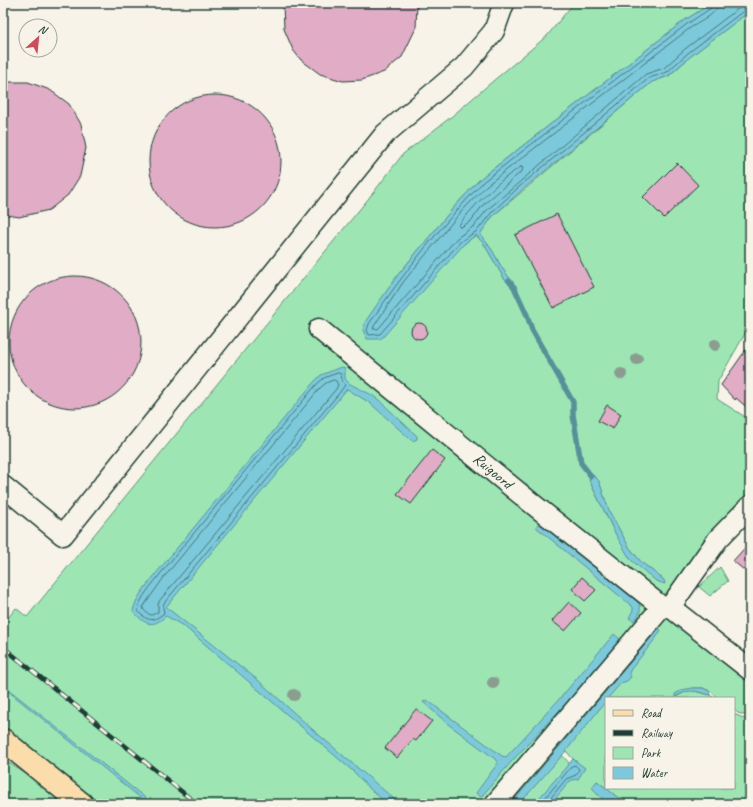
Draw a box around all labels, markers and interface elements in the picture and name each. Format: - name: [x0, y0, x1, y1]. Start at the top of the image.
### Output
- north arrow: [18, 18, 58, 58]
- text: N: [36, 21, 51, 38]
- street label: Ruigoord: [469, 449, 519, 495]
- legend: [605, 697, 735, 789]
- text: Road: [641, 705, 663, 721]
- text: Railway: [641, 725, 673, 741]
- text: Park: [641, 745, 662, 761]
- text: Water: [641, 765, 669, 781]

